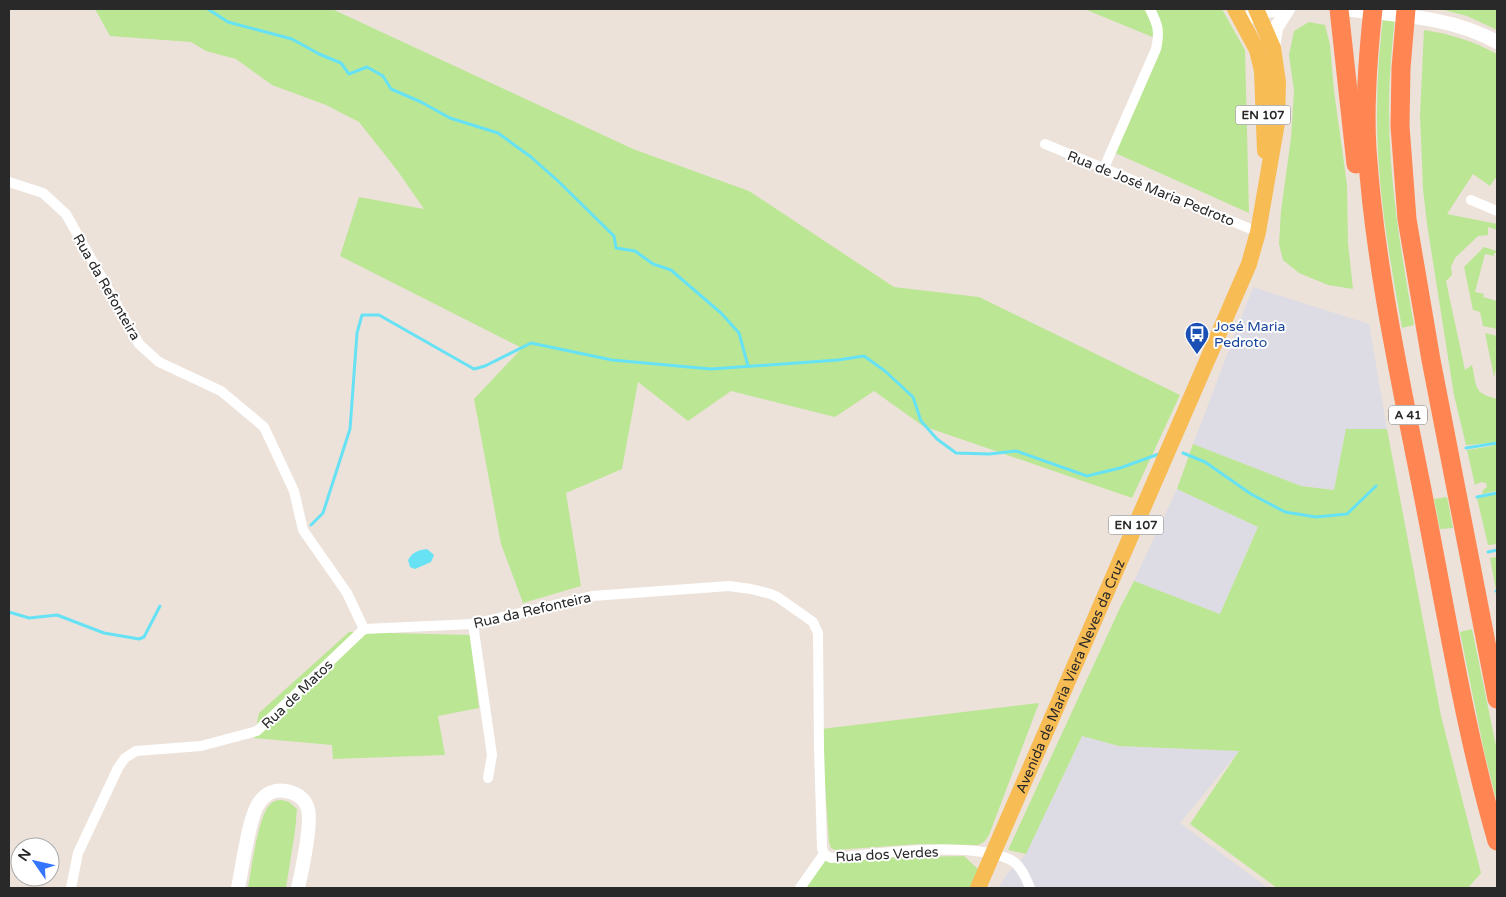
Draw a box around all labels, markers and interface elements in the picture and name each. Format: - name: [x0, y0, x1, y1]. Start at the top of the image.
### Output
- road number: EN 107: [1236, 106, 1290, 124]
- street label: Rua de José Maria Pedroto: [1065, 147, 1237, 230]
- street label: Rua da Refonteira: [69, 231, 144, 343]
- place label: José Maria Pedroto: [1214, 318, 1285, 351]
- bus stop icon: José Maria Pedroto: [1184, 321, 1210, 355]
- road number: A 41: [1389, 406, 1427, 424]
- road number: EN 107: [1108, 516, 1164, 534]
- street label: Avenida de Maria Viera Neves da Cruz: [1012, 557, 1129, 796]
- street label: Rua da Refonteira: [472, 589, 592, 632]
- street label: Rua de Matos: [258, 656, 337, 732]
- north arrow: [10, 837, 60, 887]
- street label: Rua dos Verdes: [835, 843, 939, 866]
- text: N: [14, 846, 35, 864]

